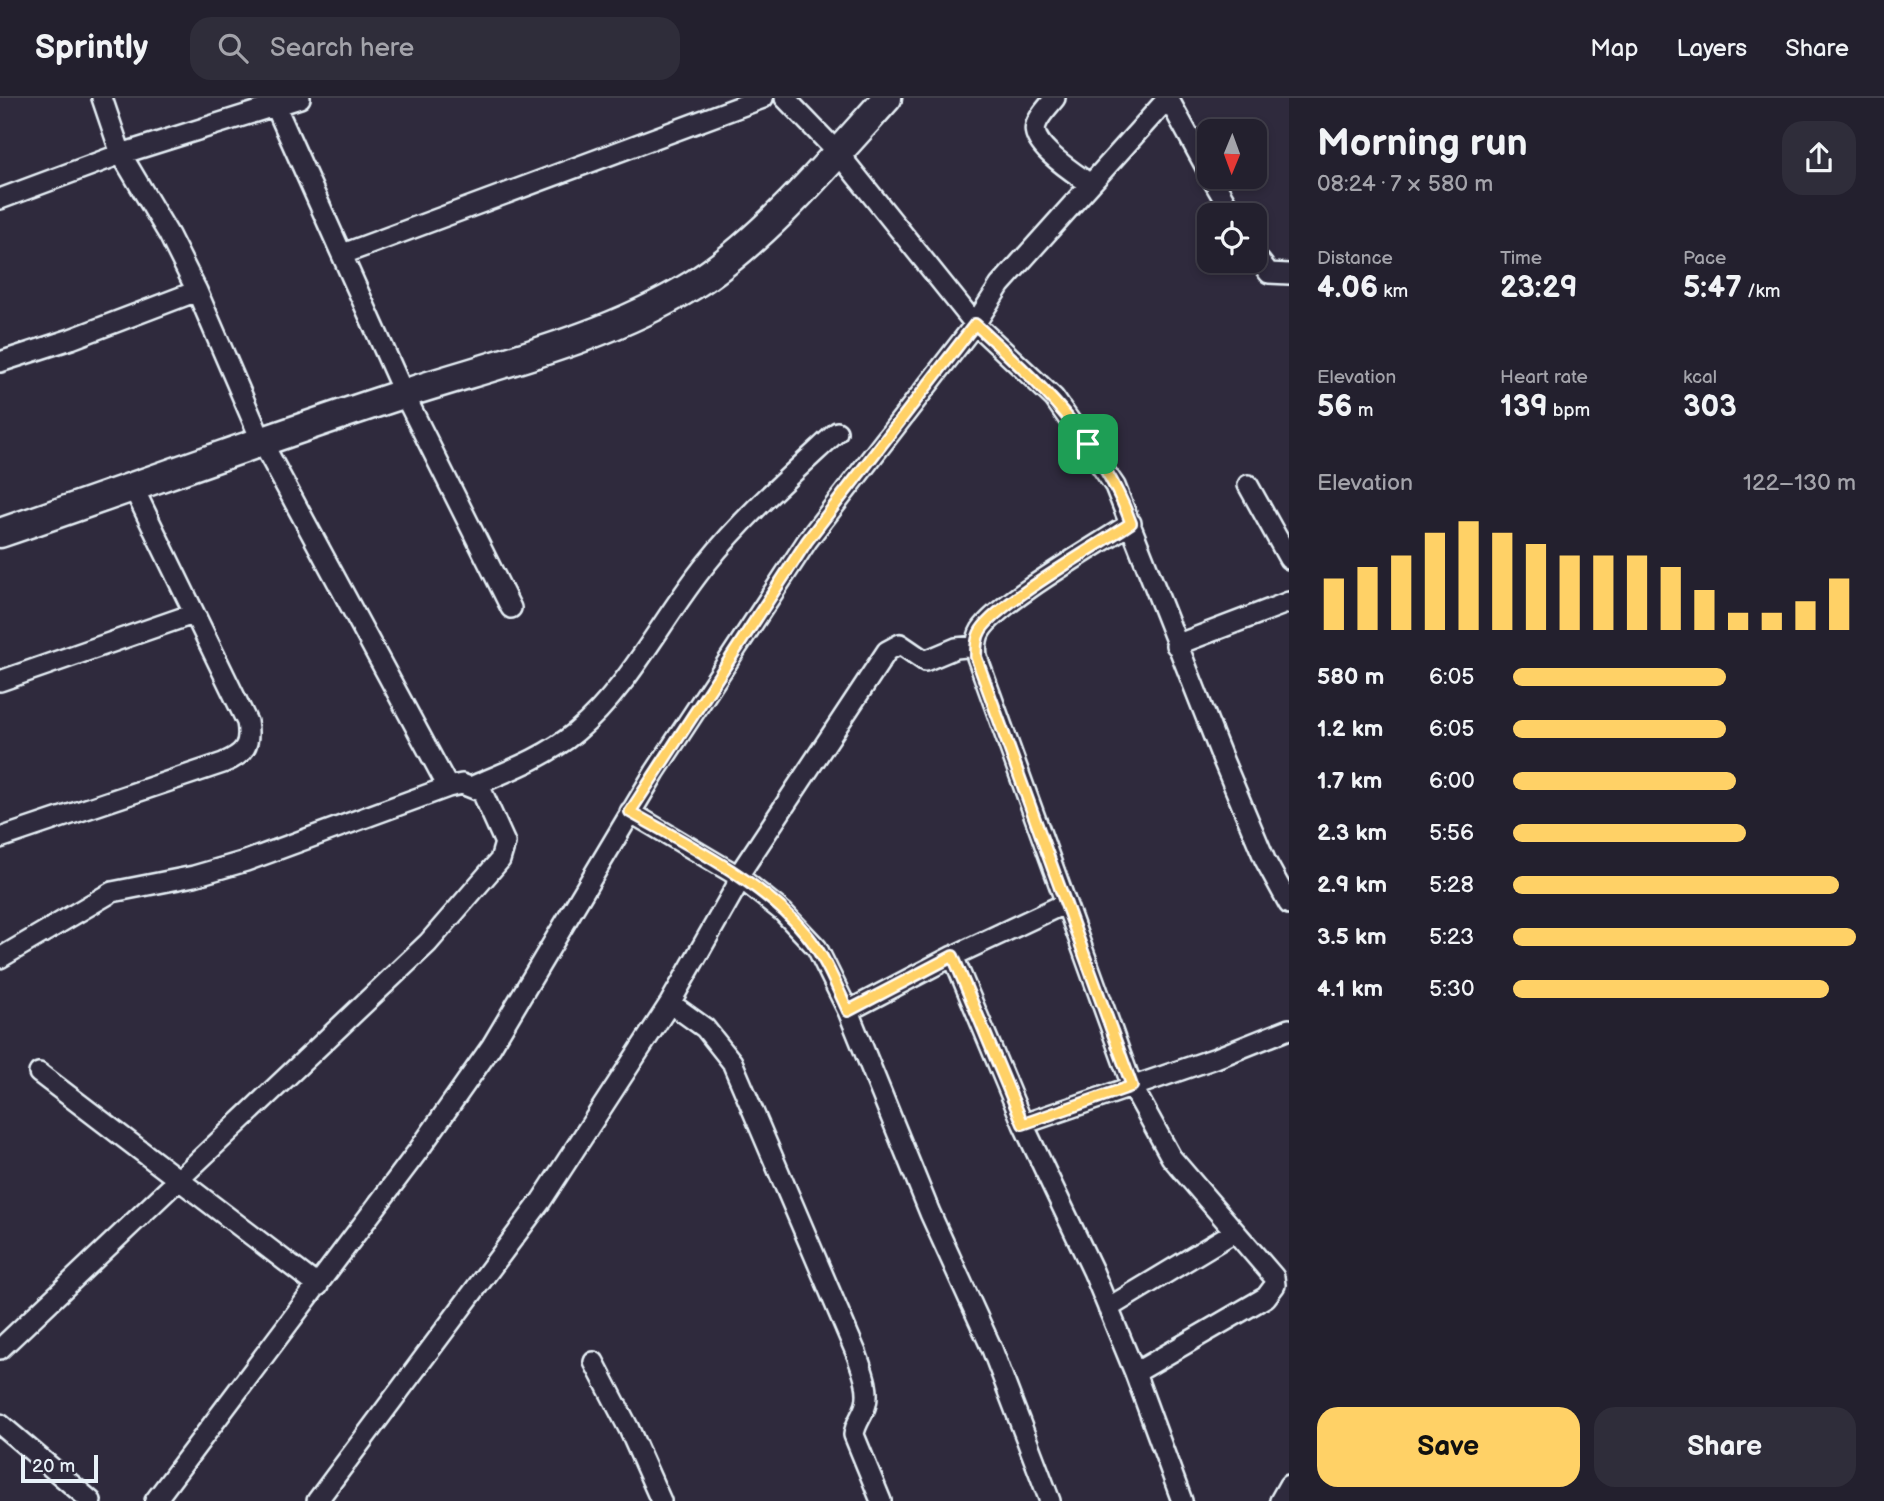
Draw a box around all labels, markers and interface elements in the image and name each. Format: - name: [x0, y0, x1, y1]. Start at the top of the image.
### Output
- search box: [190, 17, 680, 80]
- text: Sprintly: [35, 28, 148, 68]
- icon: search: [214, 29, 252, 67]
- text: Search here: [270, 33, 414, 64]
- text: Map: [1590, 34, 1638, 63]
- text: Layers: [1676, 34, 1747, 63]
- text: Share: [1785, 34, 1849, 63]
- north arrow: [1197, 119, 1267, 189]
- map controls: [1197, 119, 1267, 273]
- text: Morning run: [1317, 121, 1528, 166]
- button: share: [1782, 121, 1856, 195]
- text: 08:24 · 7 × 580 m: [1317, 170, 1493, 198]
- button: locate: [1197, 203, 1267, 273]
- text: Distance: [1317, 247, 1393, 270]
- text: Time: [1500, 247, 1542, 270]
- text: Pace: [1683, 247, 1726, 270]
- text: 4.06: [1317, 270, 1378, 306]
- text: 23:29: [1500, 270, 1578, 306]
- text: 5:47: [1683, 270, 1742, 306]
- text: km: [1378, 280, 1408, 303]
- text: /km: [1742, 280, 1781, 303]
- text: Elevation: [1317, 366, 1396, 389]
- text: Heart rate: [1500, 366, 1588, 389]
- text: kcal: [1683, 366, 1717, 389]
- text: 56: [1317, 389, 1353, 425]
- text: 139: [1500, 389, 1548, 425]
- text: 303: [1683, 389, 1737, 425]
- text: m: [1353, 399, 1373, 422]
- text: bpm: [1548, 399, 1590, 422]
- pin: [1058, 414, 1118, 474]
- icon: arrive: [1069, 425, 1107, 463]
- text: Elevation: [1317, 469, 1413, 497]
- text: 122–130 m: [1743, 469, 1856, 497]
- text: 580 m: [1317, 663, 1384, 691]
- text: 6:05: [1429, 663, 1474, 691]
- text: 1.2 km: [1317, 715, 1383, 743]
- text: 6:05: [1429, 715, 1474, 743]
- text: 1.7 km: [1317, 767, 1382, 795]
- text: 6:00: [1429, 767, 1475, 795]
- text: 2.3 km: [1317, 819, 1387, 847]
- text: 5:56: [1429, 819, 1474, 847]
- text: 2.9 km: [1317, 871, 1387, 899]
- text: 5:28: [1429, 871, 1474, 899]
- text: 3.5 km: [1317, 923, 1387, 951]
- text: 5:23: [1429, 923, 1474, 951]
- text: 4.1 km: [1317, 975, 1383, 1003]
- text: 5:30: [1429, 975, 1475, 1003]
- button: Save: [1317, 1407, 1580, 1487]
- button: Share: [1594, 1407, 1856, 1487]
- scale bar: [21, 1452, 98, 1484]
- text: 20 m: [32, 1455, 75, 1478]

